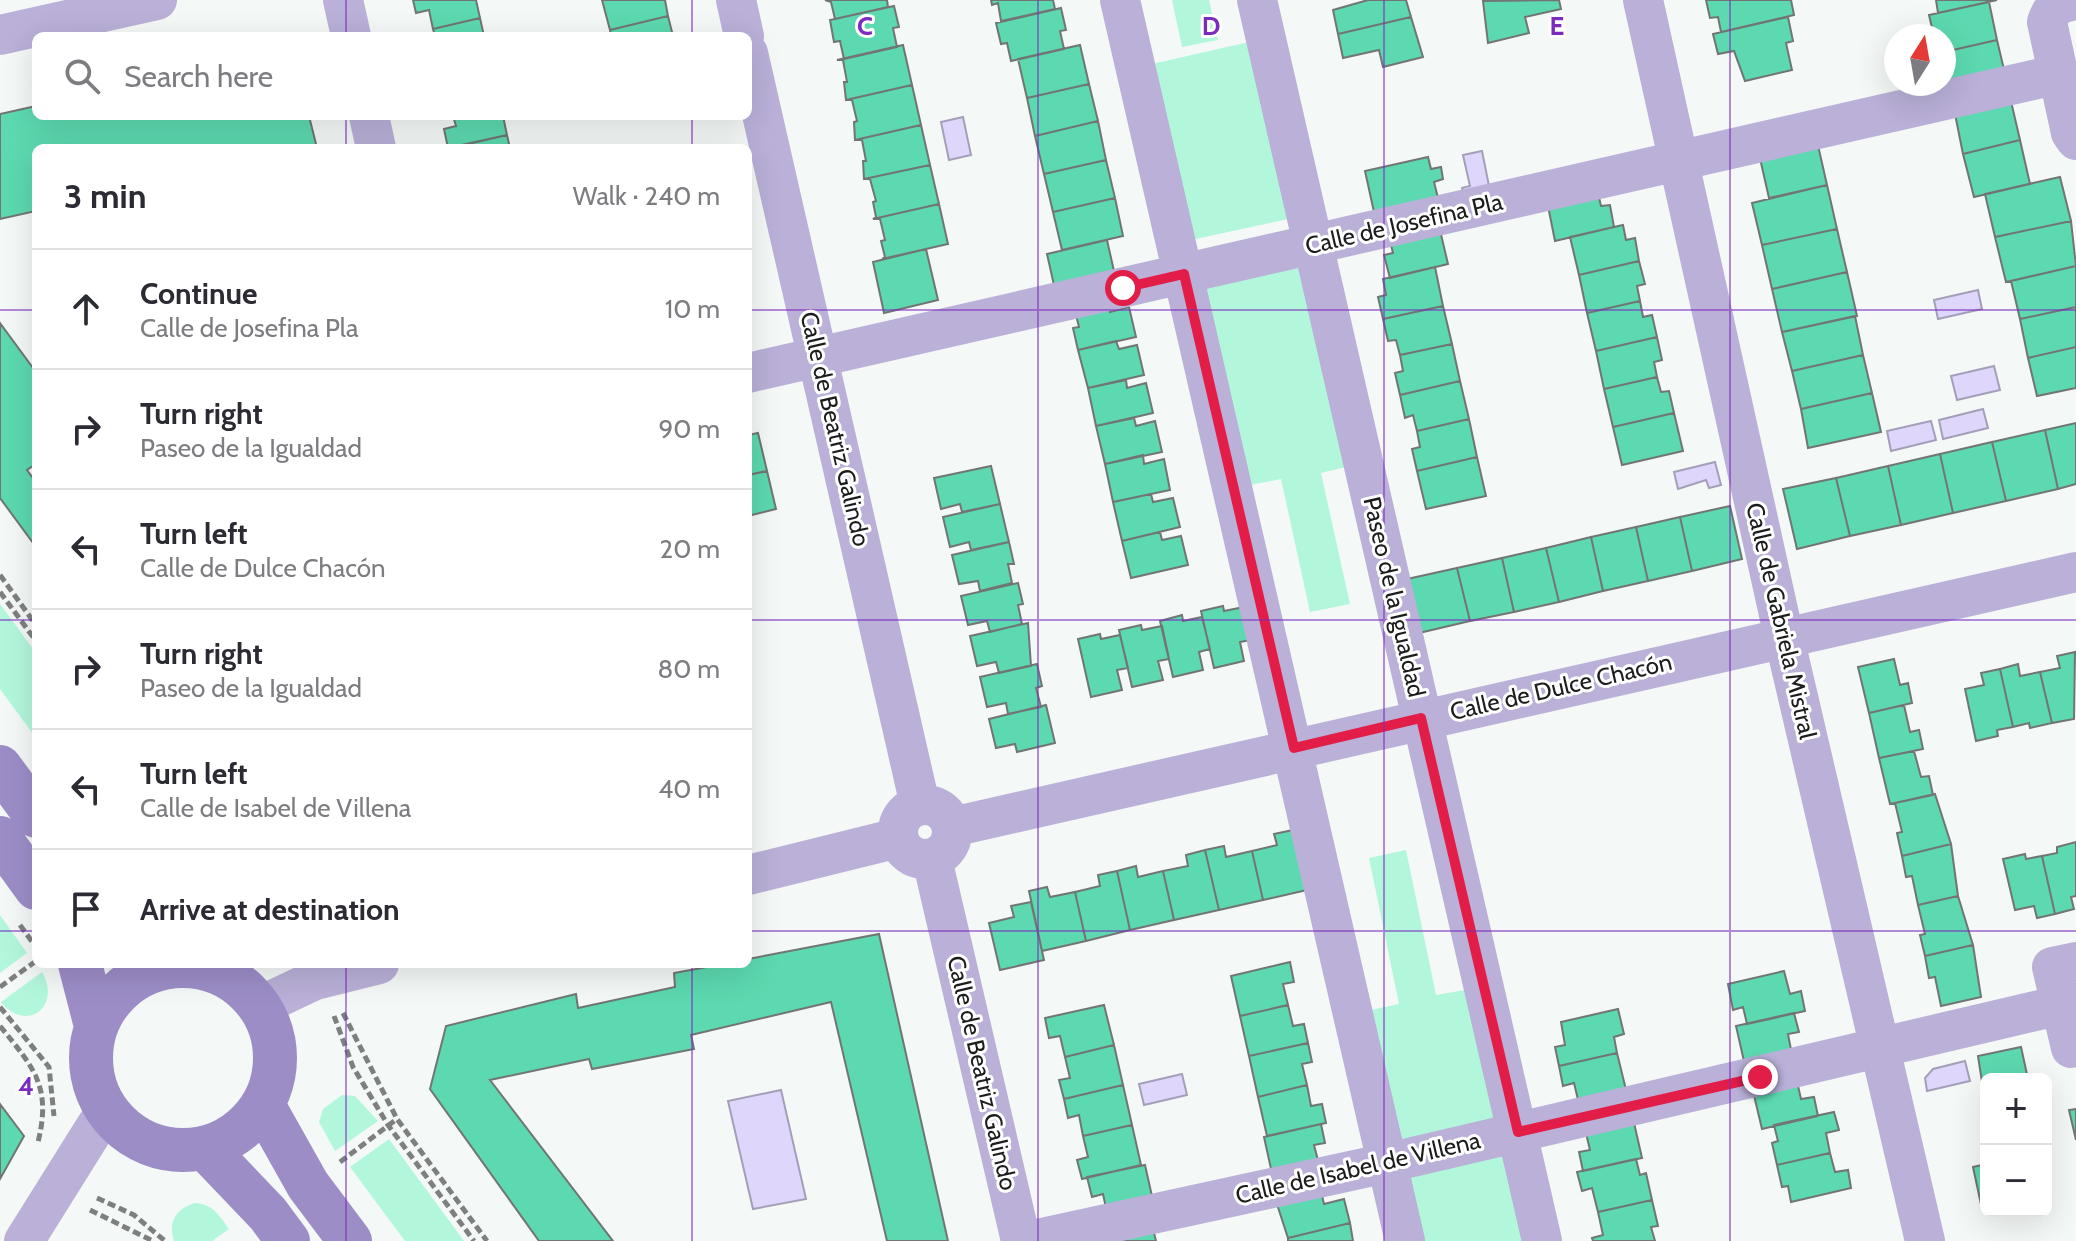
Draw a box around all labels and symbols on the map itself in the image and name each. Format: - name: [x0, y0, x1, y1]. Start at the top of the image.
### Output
- text: C: [857, 10, 873, 42]
- text: D: [1202, 10, 1220, 42]
- text: E: [1550, 10, 1564, 42]
- north arrow: [1884, 24, 1956, 96]
- street label: Calle de Josefina Pla: [1302, 187, 1506, 260]
- route start: [1105, 270, 1141, 306]
- street label: Calle de Beatriz Galindo: [794, 309, 877, 549]
- street label: Paseo de la Igualdad: [1357, 494, 1432, 700]
- street label: Calle de Gabriela Mistral: [1740, 500, 1823, 742]
- street label: Calle de Dulce Chacón: [1447, 647, 1675, 726]
- street label: Calle de Beatriz Galindo: [941, 953, 1024, 1193]
- route end: [1742, 1059, 1778, 1095]
- text: 4: [18, 1070, 34, 1102]
- street label: Calle de Isabel de Villena: [1233, 1125, 1484, 1210]

